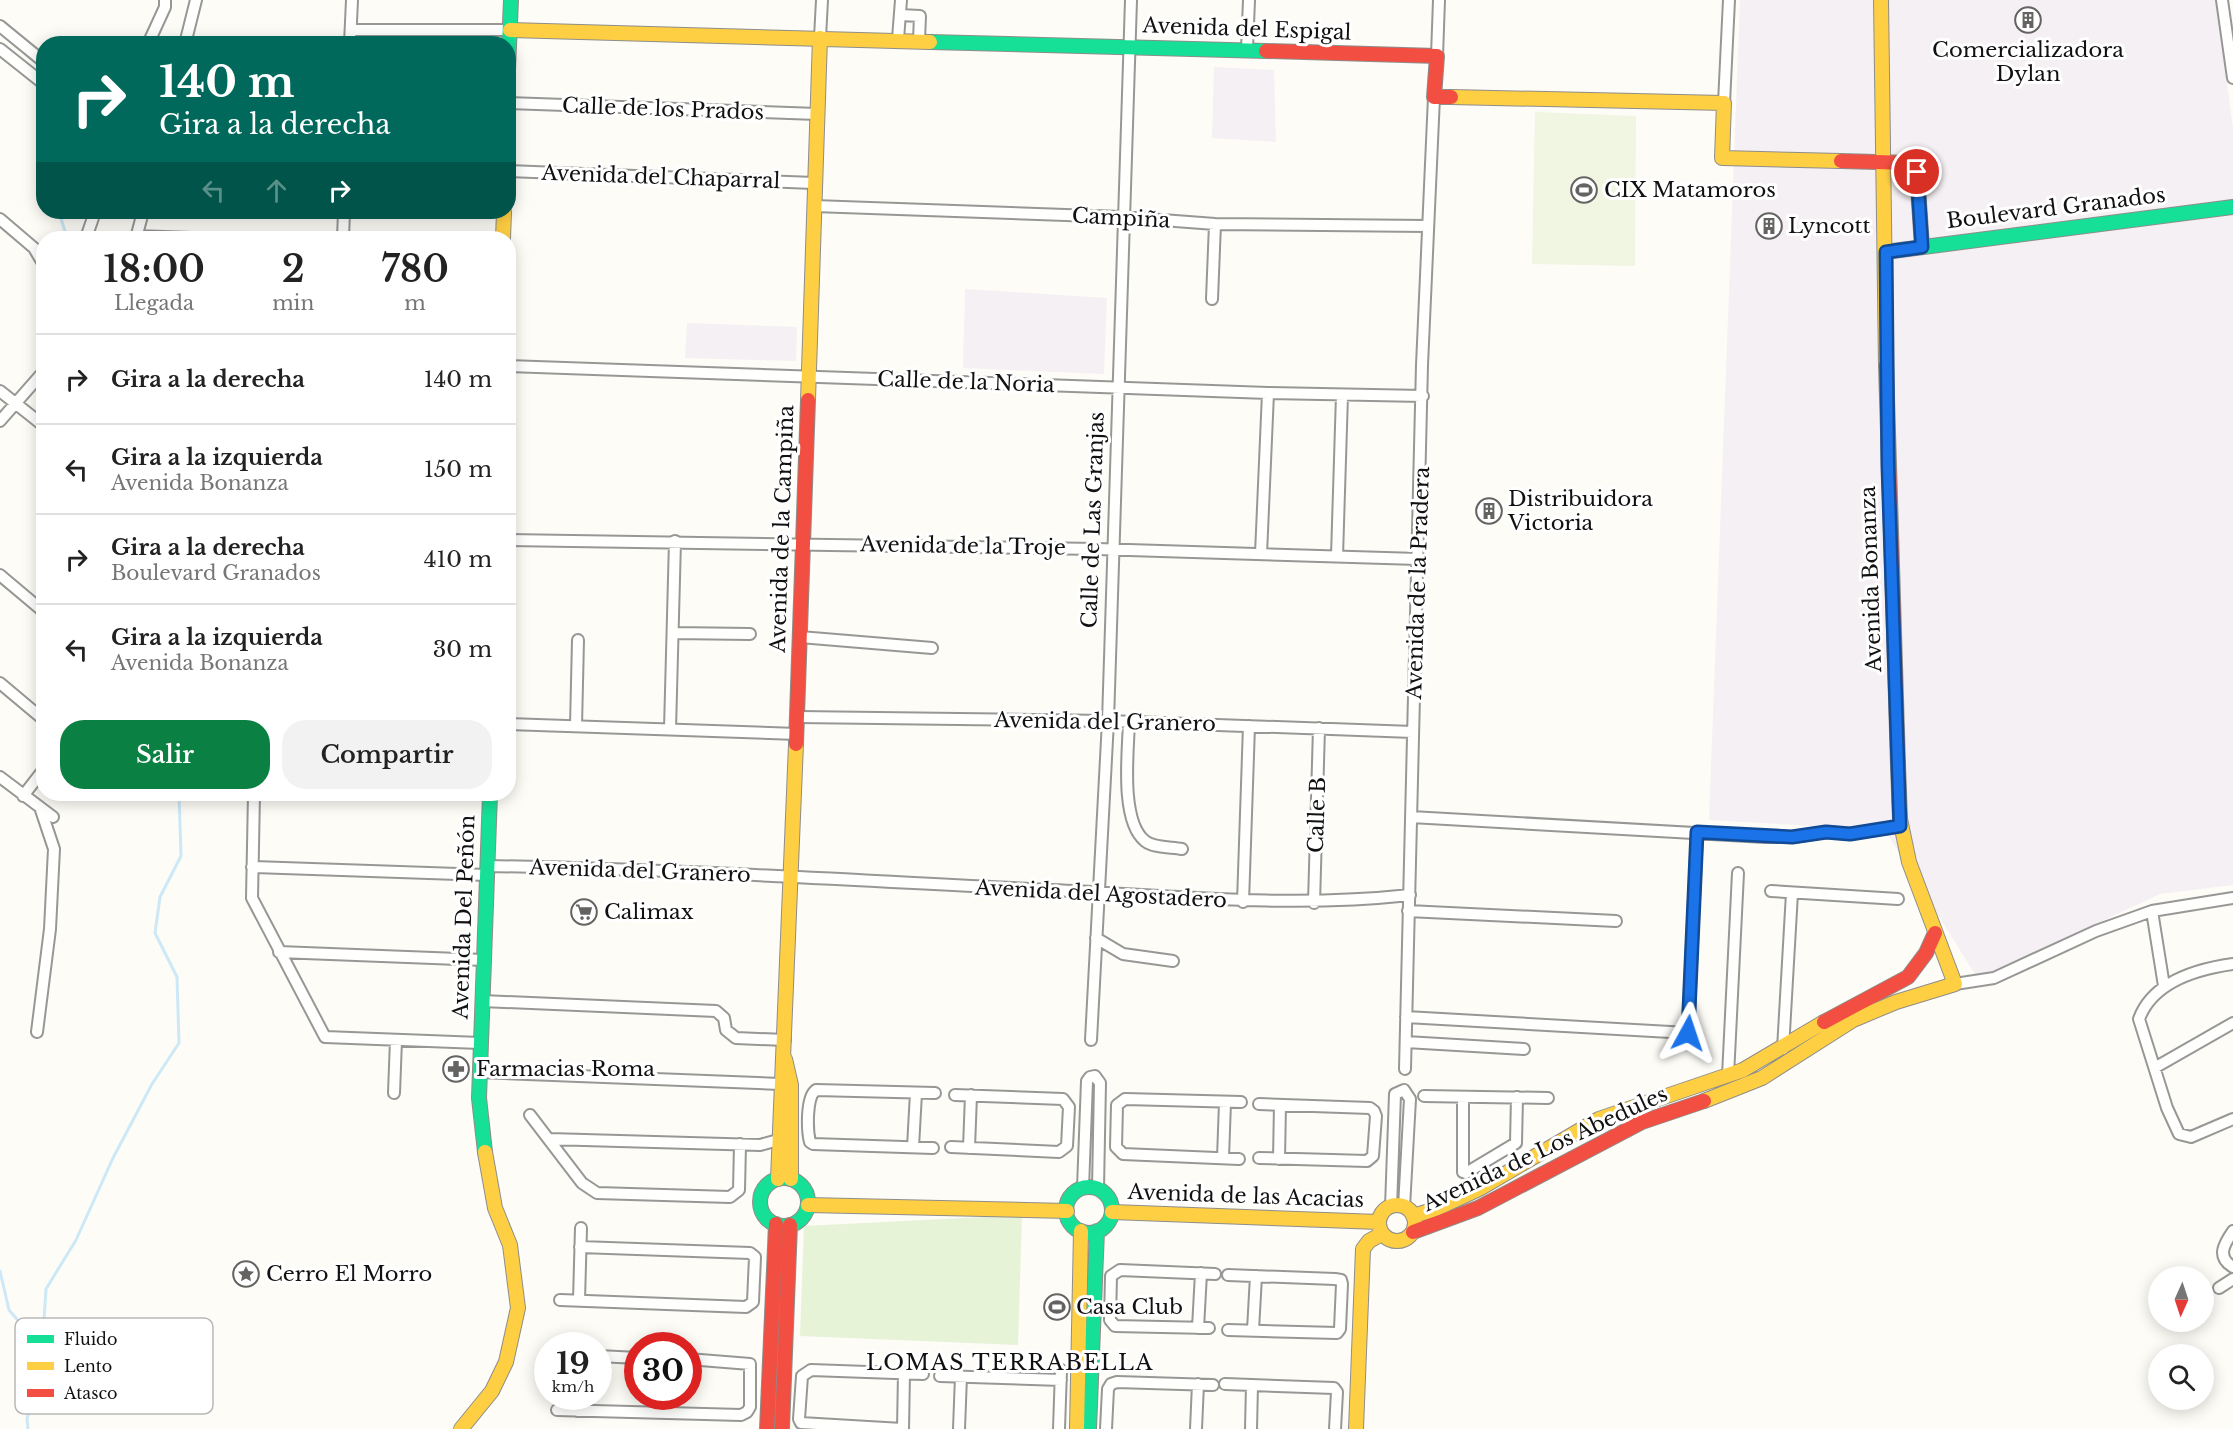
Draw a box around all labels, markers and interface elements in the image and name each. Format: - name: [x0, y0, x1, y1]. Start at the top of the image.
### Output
- building icon: Comercializadora Dylan: [2013, 5, 2043, 35]
- street label: Avenida del Espigal: [1141, 12, 1352, 46]
- place label: Comercializadora Dylan: [1932, 37, 2124, 87]
- text: 140 m: [159, 56, 295, 108]
- icon: right: [60, 60, 138, 138]
- street label: Calle de los Prados: [562, 92, 764, 126]
- text: Gira a la derecha: [159, 108, 390, 141]
- pin: [1891, 146, 1942, 197]
- icon: arrive: [1900, 155, 1933, 188]
- street label: Avenida del Chaparral: [540, 160, 781, 194]
- icon: left: [197, 174, 230, 207]
- icon: ahead: [260, 174, 293, 207]
- icon: right: [323, 174, 356, 207]
- sports icon: CIX Matamoros: [1569, 175, 1599, 205]
- place label: CIX Matamoros: [1604, 177, 1776, 203]
- street label: Boulevard Granados: [1945, 182, 2167, 234]
- street label: Campiña: [1071, 202, 1171, 234]
- building icon: Lyncott: [1754, 211, 1784, 241]
- place label: Lyncott: [1788, 213, 1871, 239]
- text: 18:00: [103, 247, 205, 292]
- text: 2: [282, 247, 305, 292]
- text: 780: [381, 247, 449, 292]
- text: Llegada: [114, 291, 194, 315]
- text: min: [272, 291, 314, 315]
- text: m: [404, 291, 426, 315]
- icon: right: [60, 363, 93, 396]
- text: Gira a la derecha: [111, 366, 305, 393]
- text: 140 m: [424, 366, 492, 393]
- street label: Calle de la Noria: [877, 366, 1056, 398]
- street label: Avenida de la Campiña: [765, 404, 799, 654]
- street label: Calle de Las Granjas: [1076, 411, 1110, 629]
- text: Gira a la izquierda: [111, 444, 323, 471]
- icon: left: [60, 453, 93, 486]
- text: 150 m: [424, 456, 492, 483]
- street label: Avenida de la Pradera: [1401, 466, 1435, 701]
- text: Avenida Bonanza: [111, 471, 289, 495]
- street label: Avenida Bonanza: [1855, 485, 1887, 674]
- place label: Distribuidora Victoria: [1507, 486, 1653, 536]
- building icon: Distribuidora Victoria: [1474, 496, 1504, 526]
- street label: Avenida de la Troje: [859, 531, 1066, 561]
- text: Gira a la derecha: [111, 534, 305, 561]
- icon: right: [60, 543, 93, 576]
- text: 410 m: [424, 546, 492, 573]
- text: Boulevard Granados: [111, 561, 321, 585]
- text: Gira a la izquierda: [111, 624, 323, 651]
- icon: left: [60, 633, 93, 666]
- text: 30 m: [433, 636, 492, 663]
- text: Avenida Bonanza: [111, 651, 289, 675]
- street label: Avenida del Granero: [993, 707, 1216, 737]
- button: Salir: [60, 720, 270, 789]
- button: Compartir: [282, 720, 492, 789]
- street label: Calle B: [1303, 776, 1331, 854]
- street label: Avenida Del Peñón: [447, 814, 481, 1021]
- street label: Avenida del Granero: [528, 854, 751, 888]
- street label: Avenida del Agostadero: [973, 874, 1228, 914]
- supermarket icon: Calimax: [569, 897, 599, 927]
- place label: Calimax: [604, 899, 694, 925]
- position arrow: [1656, 1001, 1720, 1065]
- pharmacy icon: Farmacias Roma: [441, 1054, 471, 1084]
- place label: Farmacias Roma: [476, 1056, 655, 1082]
- street label: Avenida de Los Abedules: [1418, 1081, 1672, 1218]
- street label: Avenida de las Acacias: [1126, 1179, 1365, 1213]
- place icon: Cerro El Morro: [231, 1259, 261, 1289]
- place label: Cerro El Morro: [266, 1261, 432, 1287]
- north arrow: [2148, 1266, 2214, 1332]
- map controls: [2148, 1266, 2214, 1410]
- sports icon: Casa Club: [1042, 1292, 1072, 1322]
- place label: Casa Club: [1076, 1294, 1183, 1320]
- legend: [15, 1318, 213, 1414]
- text: Fluido: [64, 1329, 117, 1349]
- speed limit sign: 30: [624, 1332, 702, 1410]
- button: search: [2148, 1344, 2214, 1410]
- text: 19: [556, 1345, 590, 1382]
- district label: LOMAS TERRABELLA: [866, 1349, 1154, 1376]
- text: Lento: [64, 1356, 112, 1376]
- text: km/h: [552, 1377, 594, 1396]
- text: Atasco: [63, 1383, 117, 1403]

